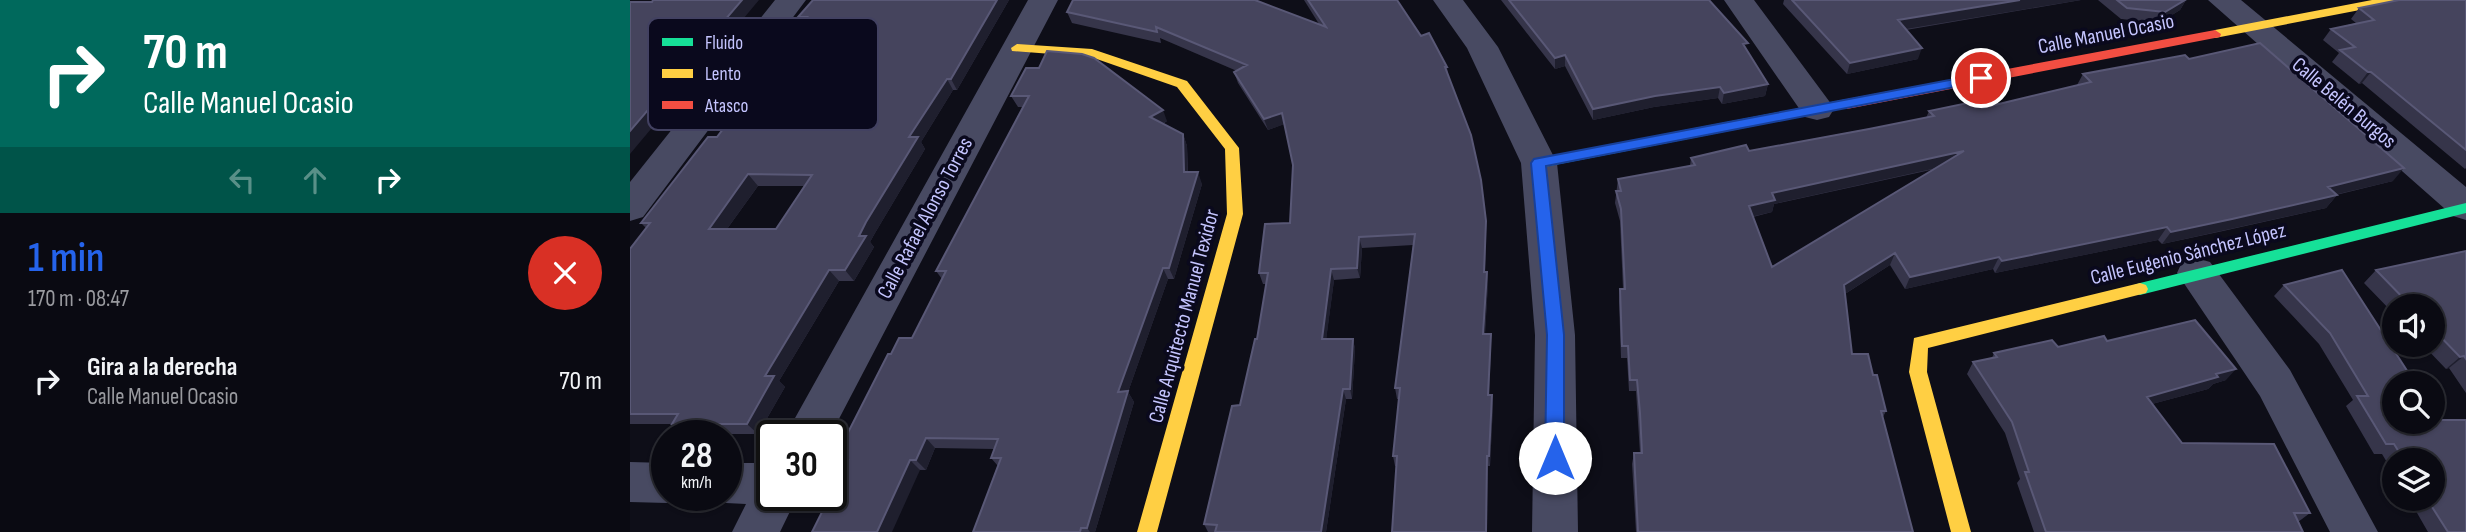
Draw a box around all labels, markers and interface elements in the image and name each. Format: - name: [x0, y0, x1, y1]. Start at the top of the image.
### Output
- street label: Calle Manuel Ocasio: [2036, 9, 2176, 59]
- legend: [648, 18, 878, 130]
- text: 70 m: [143, 24, 228, 83]
- icon: right: [28, 28, 119, 119]
- text: Fluido: [705, 32, 743, 55]
- pin: [1951, 48, 2011, 108]
- street label: Calle Belén Burgos: [2287, 52, 2401, 154]
- icon: arrive: [1962, 59, 2000, 97]
- text: Lento: [705, 63, 741, 86]
- text: Calle Manuel Ocasio: [143, 84, 354, 123]
- text: Atasco: [704, 95, 748, 118]
- street label: Calle Rafael Alonso Torres: [872, 133, 978, 303]
- icon: left: [223, 161, 261, 199]
- icon: ahead: [296, 161, 334, 199]
- icon: right: [369, 161, 407, 199]
- street label: Calle Arquitecto Manuel Texidor: [1143, 207, 1225, 425]
- street label: Calle Eugenio Sánchez López: [2088, 218, 2289, 290]
- text: 1 min: [28, 233, 104, 284]
- button: close: [528, 236, 602, 310]
- text: 170 m · 08:47: [28, 285, 129, 313]
- map controls: [2382, 294, 2445, 511]
- button: sound: [2382, 294, 2445, 357]
- text: Gira a la derecha: [87, 352, 237, 383]
- icon: right: [28, 362, 66, 400]
- text: 70 m: [559, 366, 602, 397]
- button: search: [2382, 371, 2445, 434]
- text: Calle Manuel Ocasio: [87, 383, 238, 411]
- speed limit sign: 30: [756, 420, 847, 511]
- position arrow: [1518, 421, 1592, 495]
- text: 28: [681, 435, 712, 478]
- button: layers: [2382, 448, 2445, 511]
- text: km/h: [681, 472, 712, 493]

